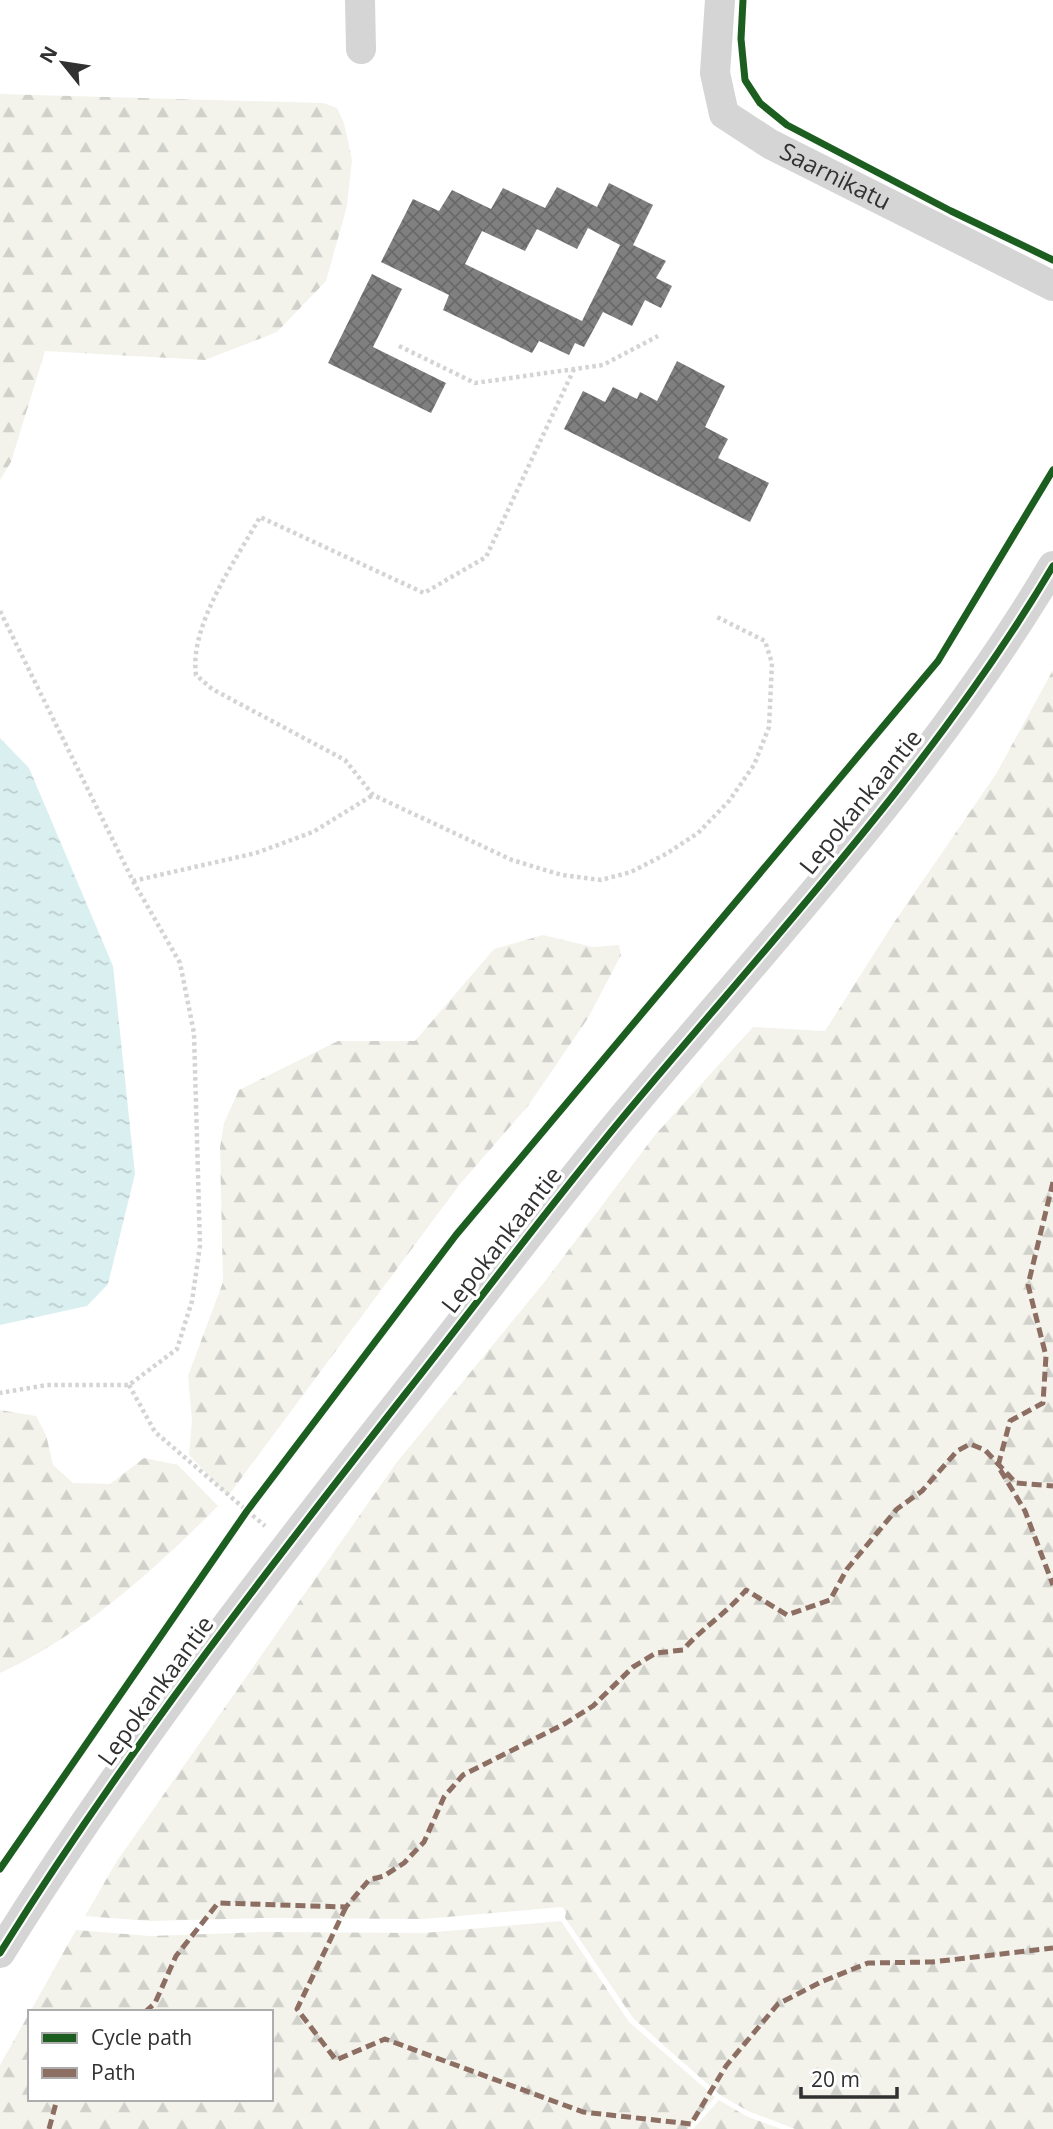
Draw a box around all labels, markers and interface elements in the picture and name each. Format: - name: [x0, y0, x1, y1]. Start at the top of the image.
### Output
- north arrow: [28, 28, 98, 98]
- text: N: [33, 41, 63, 68]
- street label: Saarnikatu: [775, 134, 897, 217]
- street label: Lepokankaantie: [791, 722, 929, 881]
- street label: Lepokankaantie: [433, 1159, 569, 1319]
- street label: Lepokankaantie: [89, 1608, 220, 1772]
- legend: [28, 2010, 273, 2101]
- text: Cycle path: [91, 2023, 192, 2051]
- scale bar: [801, 2056, 897, 2100]
- text: Path: [91, 2058, 136, 2086]
- text: 20 m: [811, 2065, 860, 2093]

